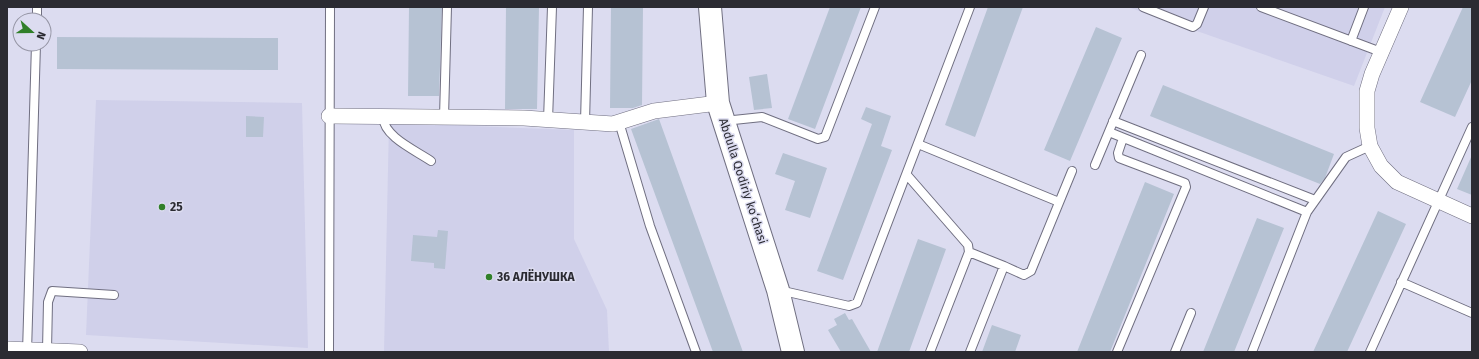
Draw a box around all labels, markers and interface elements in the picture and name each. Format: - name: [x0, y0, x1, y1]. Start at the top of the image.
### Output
- north arrow: [12, 12, 52, 52]
- text: N: [33, 30, 48, 41]
- street label: Abdulla Qodiriy koʻchasi: [716, 116, 771, 246]
- place label: 25: [170, 200, 183, 214]
- marker: 25: [157, 202, 167, 212]
- place label: 36 АЛЁНУШКА: [496, 269, 575, 284]
- marker: 36 АЛЁНУШКА: [484, 272, 494, 282]

